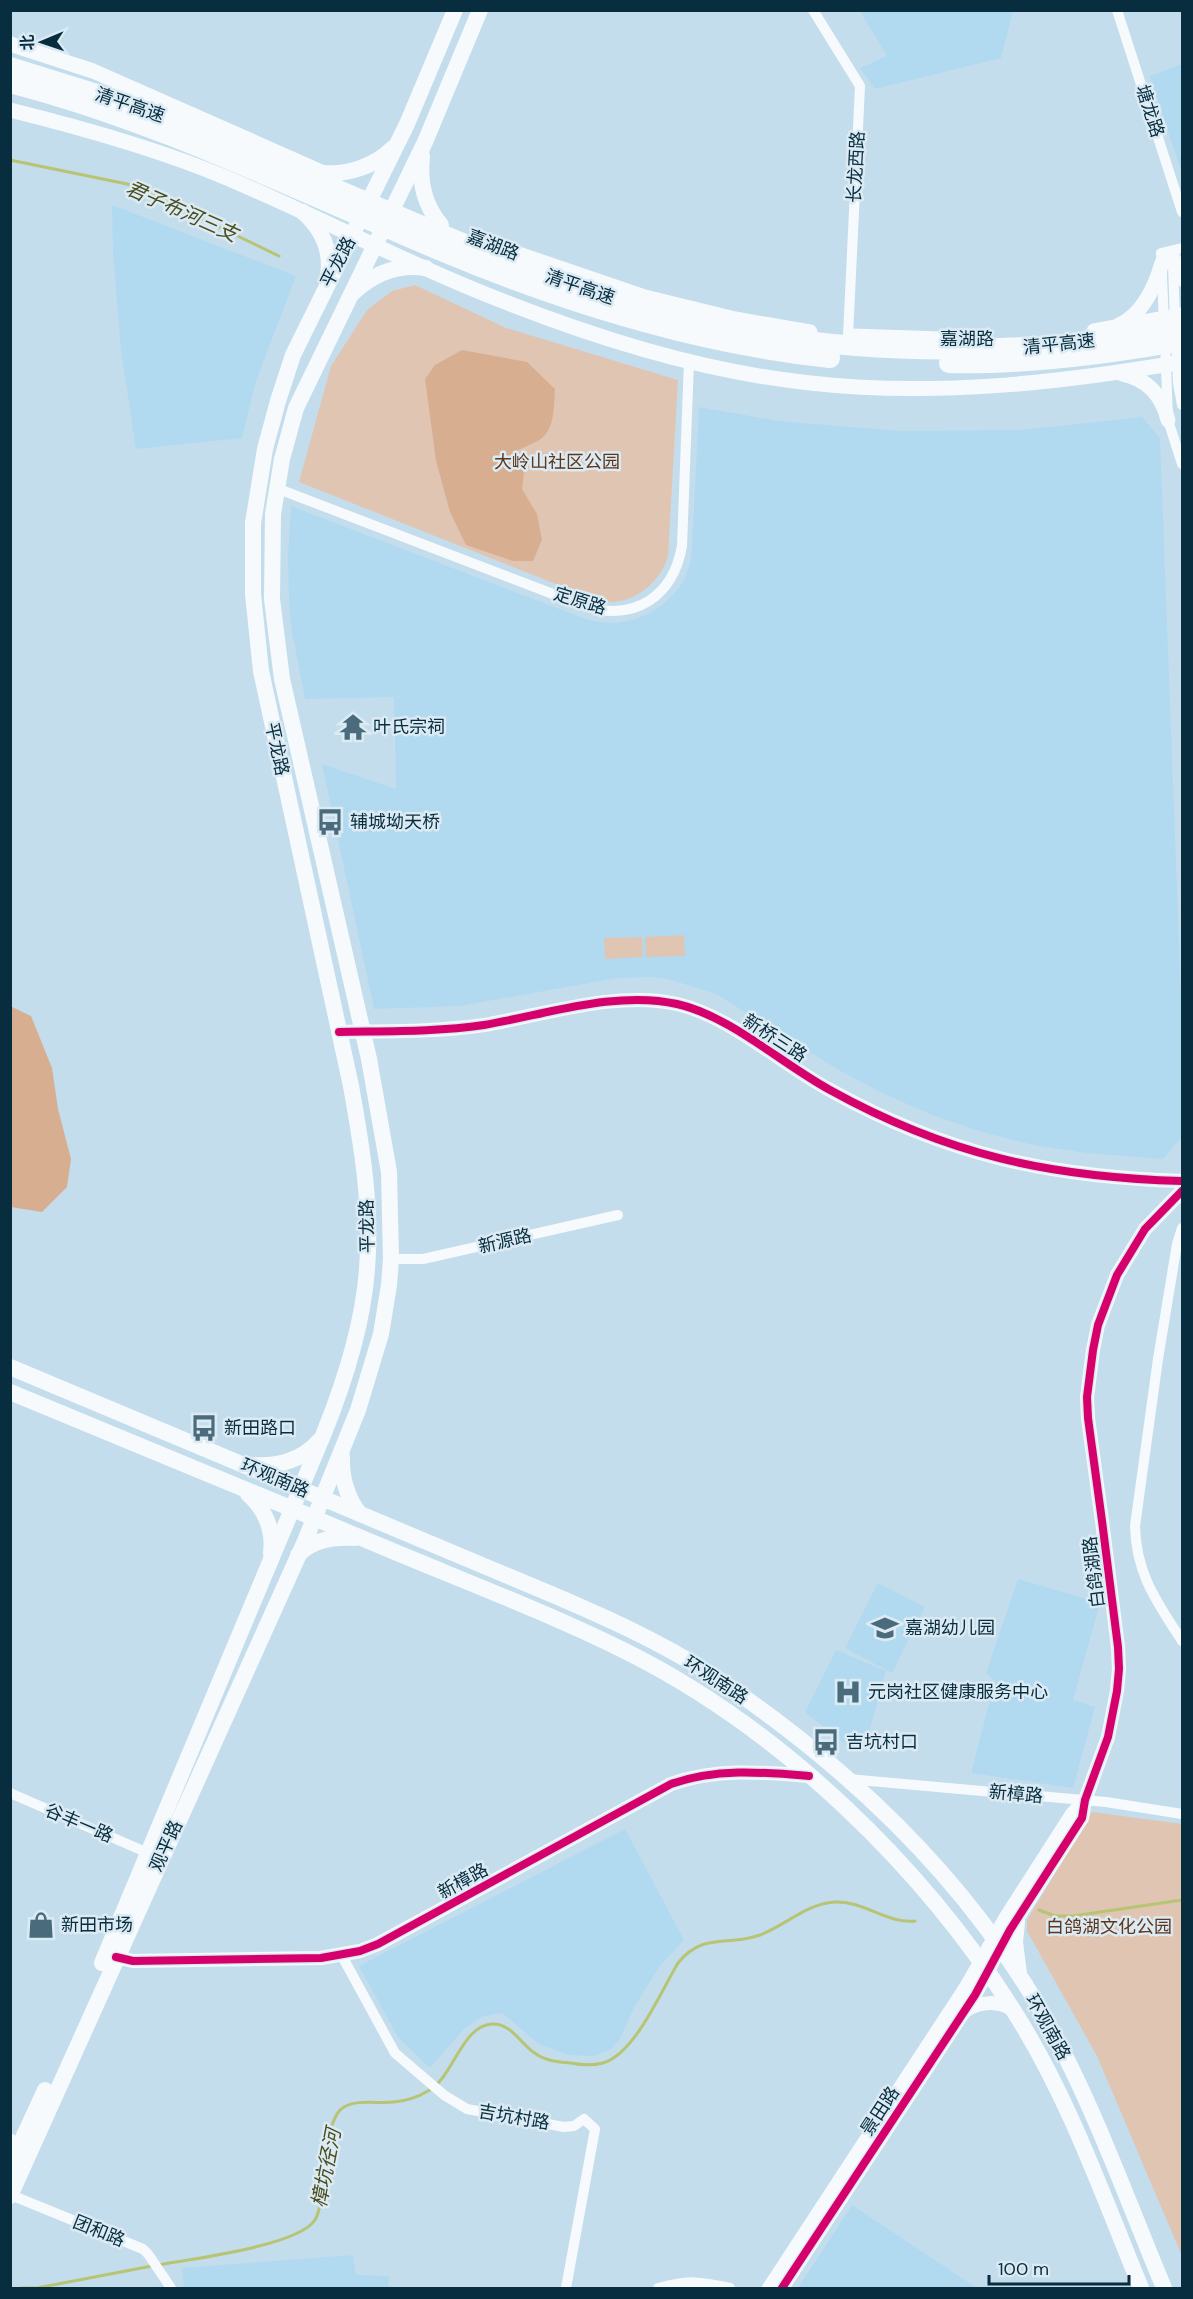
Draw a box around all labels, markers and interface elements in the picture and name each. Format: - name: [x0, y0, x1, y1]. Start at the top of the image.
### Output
- north arrow: [12, 12, 72, 72]
- text: 北: [17, 34, 38, 51]
- street label: 清平高速: [92, 82, 168, 128]
- street label: 塘龙路: [1130, 82, 1170, 140]
- street label: 长龙西路: [842, 130, 870, 204]
- water label: 君子布河三支: [122, 175, 244, 248]
- street label: 嘉湖路: [463, 224, 523, 266]
- street label: 平龙路: [315, 232, 361, 292]
- street label: 清平高速: [542, 264, 618, 310]
- street label: 嘉湖路: [940, 327, 994, 351]
- street label: 清平高速: [1022, 328, 1096, 360]
- park label: 大岭山社区公园: [494, 450, 620, 474]
- street label: 定原路: [551, 582, 609, 620]
- temple icon: 叶氏宗祠: [338, 712, 368, 742]
- place label: 叶氏宗祠: [373, 715, 445, 739]
- street label: 平龙路: [260, 720, 294, 778]
- bus stop icon: 辅城坳天桥: [315, 807, 345, 837]
- place label: 辅城坳天桥: [350, 810, 440, 834]
- street label: 新桥三路: [738, 1008, 812, 1068]
- street label: 平龙路: [355, 1199, 379, 1253]
- street label: 新源路: [476, 1223, 534, 1259]
- bus stop icon: 新田路口: [189, 1413, 219, 1443]
- place label: 新田路口: [224, 1416, 296, 1440]
- street label: 环观南路: [237, 1453, 313, 1503]
- street label: 白鸽湖路: [1078, 1535, 1110, 1609]
- school or university icon: 嘉湖幼儿园: [870, 1613, 900, 1643]
- place label: 嘉湖幼儿园: [905, 1616, 995, 1640]
- street label: 环观南路: [679, 1650, 753, 1710]
- hospital icon: 元岗社区健康服务中心: [833, 1677, 863, 1707]
- place label: 元岗社区健康服务中心: [868, 1680, 1048, 1704]
- bus stop icon: 吉坑村口: [811, 1727, 841, 1757]
- place label: 吉坑村口: [846, 1730, 918, 1754]
- street label: 新樟路: [988, 1780, 1044, 1808]
- street label: 谷丰一路: [41, 1798, 117, 1848]
- street label: 观平路: [144, 1816, 188, 1876]
- street label: 新樟路: [434, 1857, 492, 1905]
- shop icon: 新田市场: [26, 1910, 56, 1940]
- place label: 新田市场: [61, 1913, 133, 1937]
- park label: 白鸽湖文化公园: [1046, 1915, 1172, 1939]
- street label: 环观南路: [1020, 1990, 1076, 2064]
- street label: 景田路: [855, 2082, 905, 2140]
- street label: 吉坑村路: [476, 2099, 552, 2135]
- water label: 樟坑径河: [306, 2122, 347, 2210]
- street label: 团和路: [69, 2210, 129, 2252]
- scale bar: [989, 2248, 1128, 2286]
- text: 100 m: [998, 2257, 1049, 2281]

